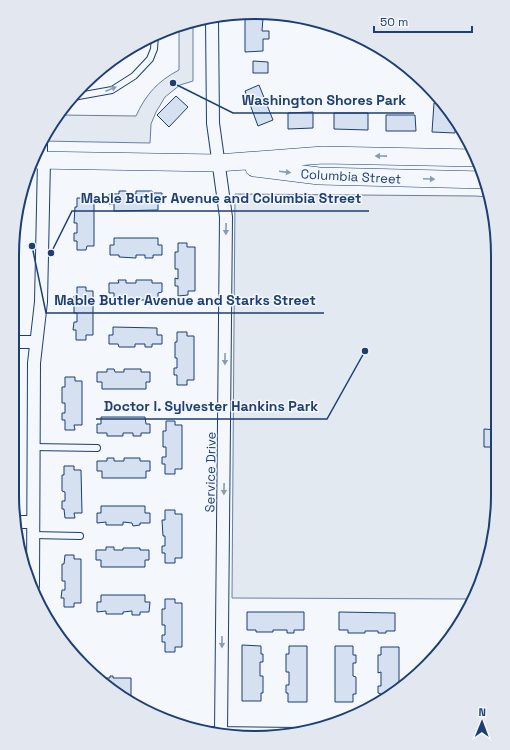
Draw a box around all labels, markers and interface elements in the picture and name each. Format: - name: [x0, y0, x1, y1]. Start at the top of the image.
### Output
- scale bar: [374, 8, 472, 34]
- text: 50 m: [380, 14, 408, 30]
- one-way arrow: [106, 86, 117, 92]
- callout: Washington Shores Park: [233, 87, 414, 113]
- text: Washington Shores Park: [242, 91, 406, 109]
- one-way arrow: [374, 153, 387, 159]
- street label: Columbia Street: [300, 165, 402, 188]
- one-way arrow: [279, 168, 291, 175]
- one-way arrow: [423, 176, 436, 182]
- callout: Mable Butler Avenue and Columbia Street: [72, 185, 369, 211]
- text: Mable Butler Avenue and Columbia Street: [81, 189, 361, 207]
- one-way arrow: [223, 223, 229, 236]
- callout: Mable Butler Avenue and Starks Street: [46, 287, 324, 313]
- text: Mable Butler Avenue and Starks Street: [54, 291, 316, 309]
- one-way arrow: [222, 353, 228, 366]
- callout: Doctor I. Sylvester Hankins Park: [96, 393, 327, 419]
- text: Doctor I. Sylvester Hankins Park: [104, 397, 318, 415]
- street label: Service Drive: [201, 432, 220, 513]
- one-way arrow: [220, 483, 227, 495]
- one-way arrow: [219, 636, 225, 649]
- north arrow: [462, 702, 502, 742]
- text: N: [478, 705, 486, 719]

